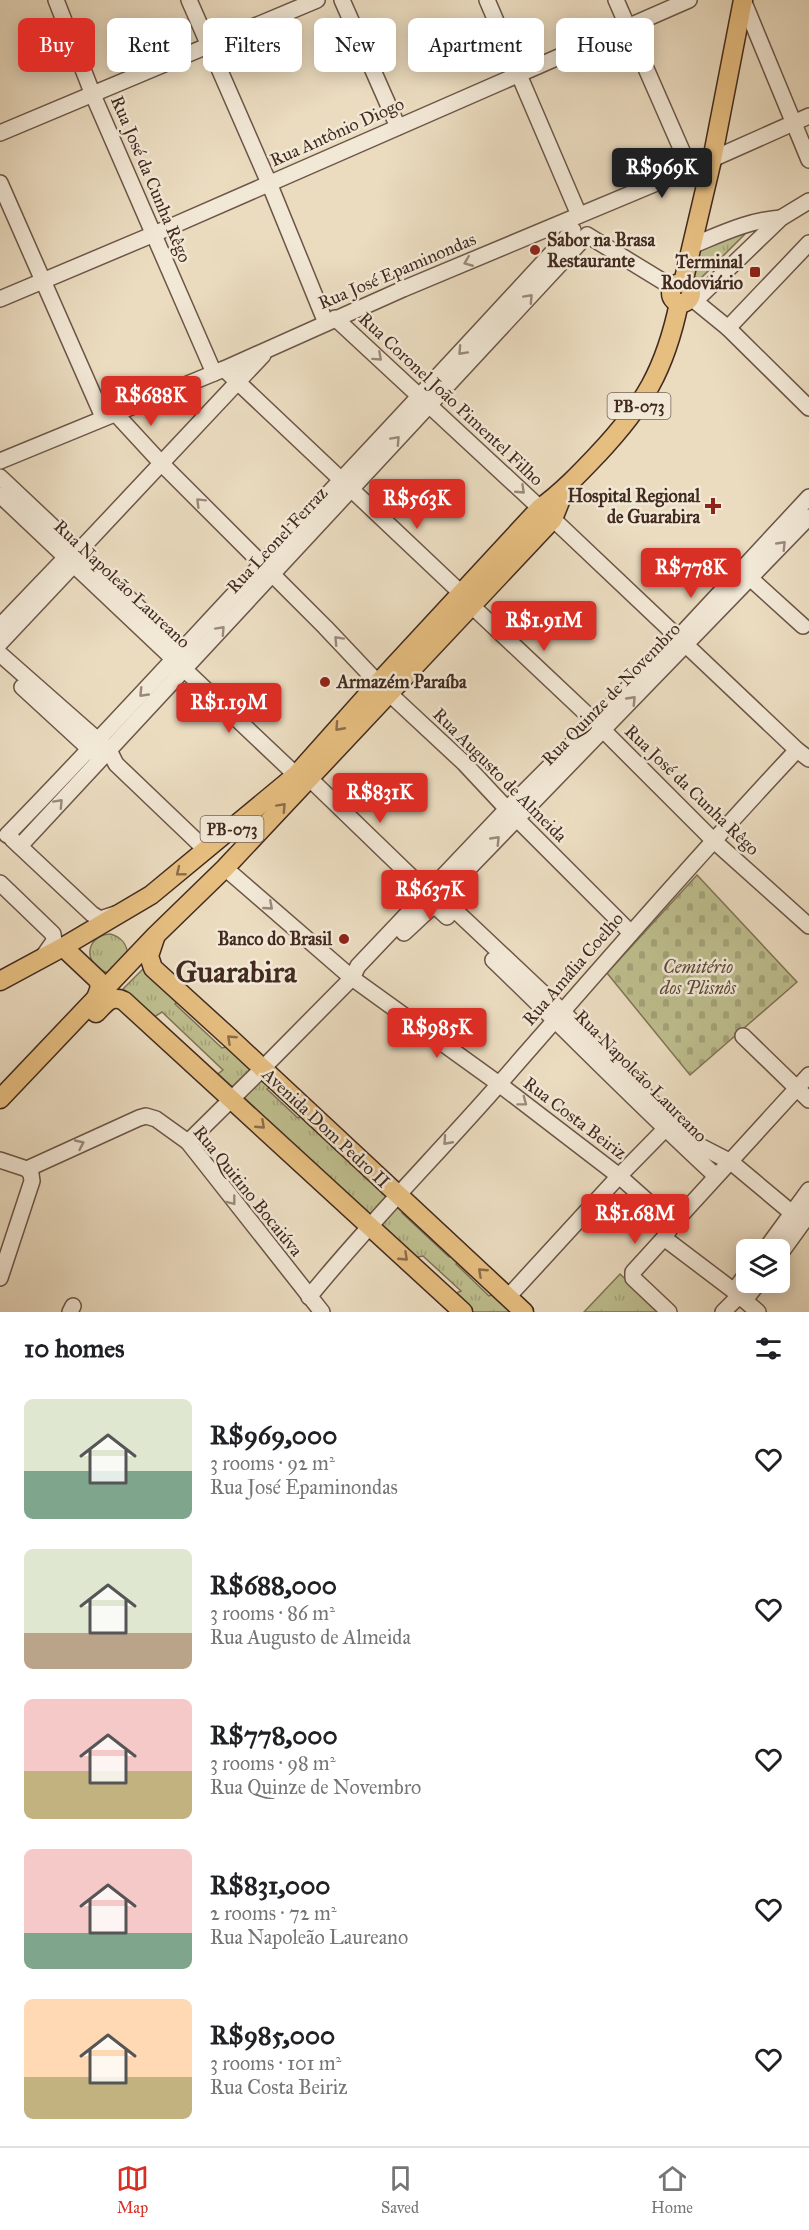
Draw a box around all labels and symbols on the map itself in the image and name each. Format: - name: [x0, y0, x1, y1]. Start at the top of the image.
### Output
- street label: Rua José da Cunha Rêgo: [105, 92, 196, 266]
- street label: Rua Antônio Diogo: [267, 93, 408, 172]
- pin: R$969K: [613, 148, 711, 199]
- street label: Rua José Epaminondas: [315, 228, 480, 315]
- place label: Sabor na Brasa Restaurante: [547, 229, 655, 272]
- marker: Sabor na Brasa Restaurante: [528, 243, 542, 257]
- place label: Terminal Rodoviário: [661, 251, 744, 294]
- one-way arrow: [463, 255, 474, 267]
- marker: Terminal Rodoviário: [748, 265, 762, 279]
- one-way arrow: [522, 294, 533, 304]
- street label: Rua Coronel João Pimentel Filho: [353, 308, 548, 491]
- one-way arrow: [458, 344, 469, 355]
- one-way arrow: [371, 350, 382, 361]
- pin: R$688K: [102, 376, 200, 427]
- road number: PB-073: [608, 393, 670, 419]
- one-way arrow: [389, 437, 400, 447]
- pin: R$563K: [368, 479, 466, 530]
- street label: Rua Leonel Ferraz: [222, 482, 332, 598]
- one-way arrow: [514, 483, 525, 494]
- place label: Hospital Regional de Guarabira: [568, 485, 701, 528]
- marker: Hospital Regional de Guarabira: [704, 497, 722, 515]
- one-way arrow: [197, 499, 208, 510]
- street label: Rua Napoleão Laureano: [49, 515, 195, 653]
- one-way arrow: [775, 541, 786, 551]
- pin: R$778K: [642, 548, 740, 599]
- pin: R$1.91M: [489, 601, 599, 652]
- street label: Rua Quinze de Novembro: [537, 618, 685, 770]
- one-way arrow: [214, 626, 225, 636]
- one-way arrow: [334, 637, 345, 647]
- place label: Armazém Paraíba: [336, 671, 467, 693]
- marker: Armazém Paraíba: [318, 675, 332, 689]
- pin: R$1.19M: [174, 683, 284, 734]
- one-way arrow: [139, 686, 150, 696]
- one-way arrow: [625, 697, 636, 708]
- street label: Rua Augusto de Almeida: [428, 703, 572, 848]
- one-way arrow: [335, 720, 346, 730]
- street label: Rua José da Cunha Rêgo: [619, 720, 764, 861]
- pin: R$831K: [331, 773, 429, 824]
- one-way arrow: [52, 800, 63, 811]
- one-way arrow: [275, 804, 286, 814]
- road number: PB-073: [200, 816, 264, 842]
- one-way arrow: [489, 836, 500, 846]
- one-way arrow: [176, 864, 187, 875]
- pin: R$637K: [381, 870, 479, 921]
- one-way arrow: [262, 899, 273, 910]
- street label: Rua Amália Coelho: [518, 908, 628, 1030]
- place label: Banco do Brasil: [217, 928, 333, 950]
- marker: Banco do Brasil: [337, 932, 351, 946]
- district label: Guarabira: [175, 954, 298, 990]
- park label: Cemitério dos Plisnôs: [659, 956, 737, 999]
- street label: Rua Napoleão Laureano: [570, 1005, 712, 1147]
- pin: R$985K: [388, 1008, 486, 1059]
- one-way arrow: [228, 1035, 238, 1046]
- street label: Avenida Dom Pedro II: [257, 1063, 395, 1193]
- street label: Rua Costa Beiriz: [519, 1072, 631, 1164]
- one-way arrow: [516, 1095, 527, 1106]
- one-way arrow: [254, 1118, 264, 1129]
- street label: Rua Quitino Bocaiúva: [189, 1121, 308, 1261]
- one-way arrow: [443, 1134, 454, 1145]
- one-way arrow: [73, 1139, 84, 1151]
- one-way arrow: [225, 1194, 236, 1205]
- pin: R$1.68M: [580, 1194, 690, 1245]
- one-way arrow: [398, 1250, 408, 1261]
- one-way arrow: [478, 1268, 489, 1279]

